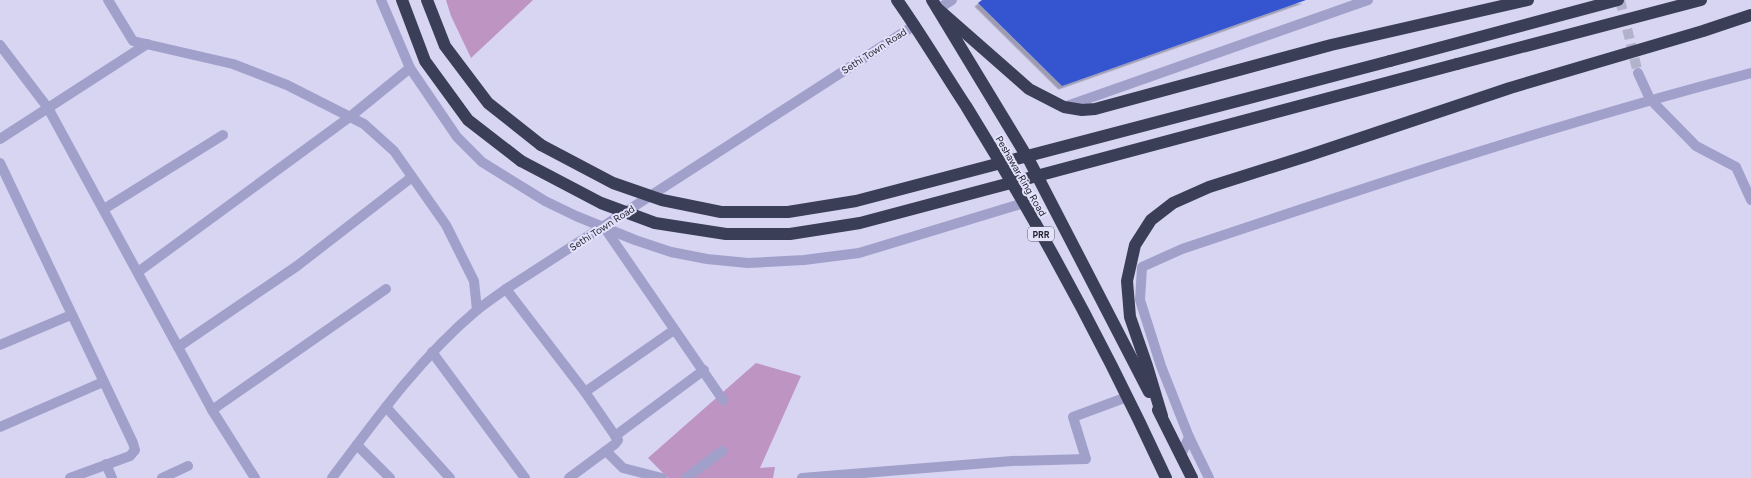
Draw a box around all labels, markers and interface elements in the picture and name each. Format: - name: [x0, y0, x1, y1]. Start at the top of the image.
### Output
- street label: Sethi Town Road: [839, 25, 909, 77]
- street label: Peshawar Ring Road: [993, 134, 1049, 219]
- street label: Sethi Town Road: [567, 202, 637, 254]
- road number: PRR: [1028, 227, 1054, 241]

